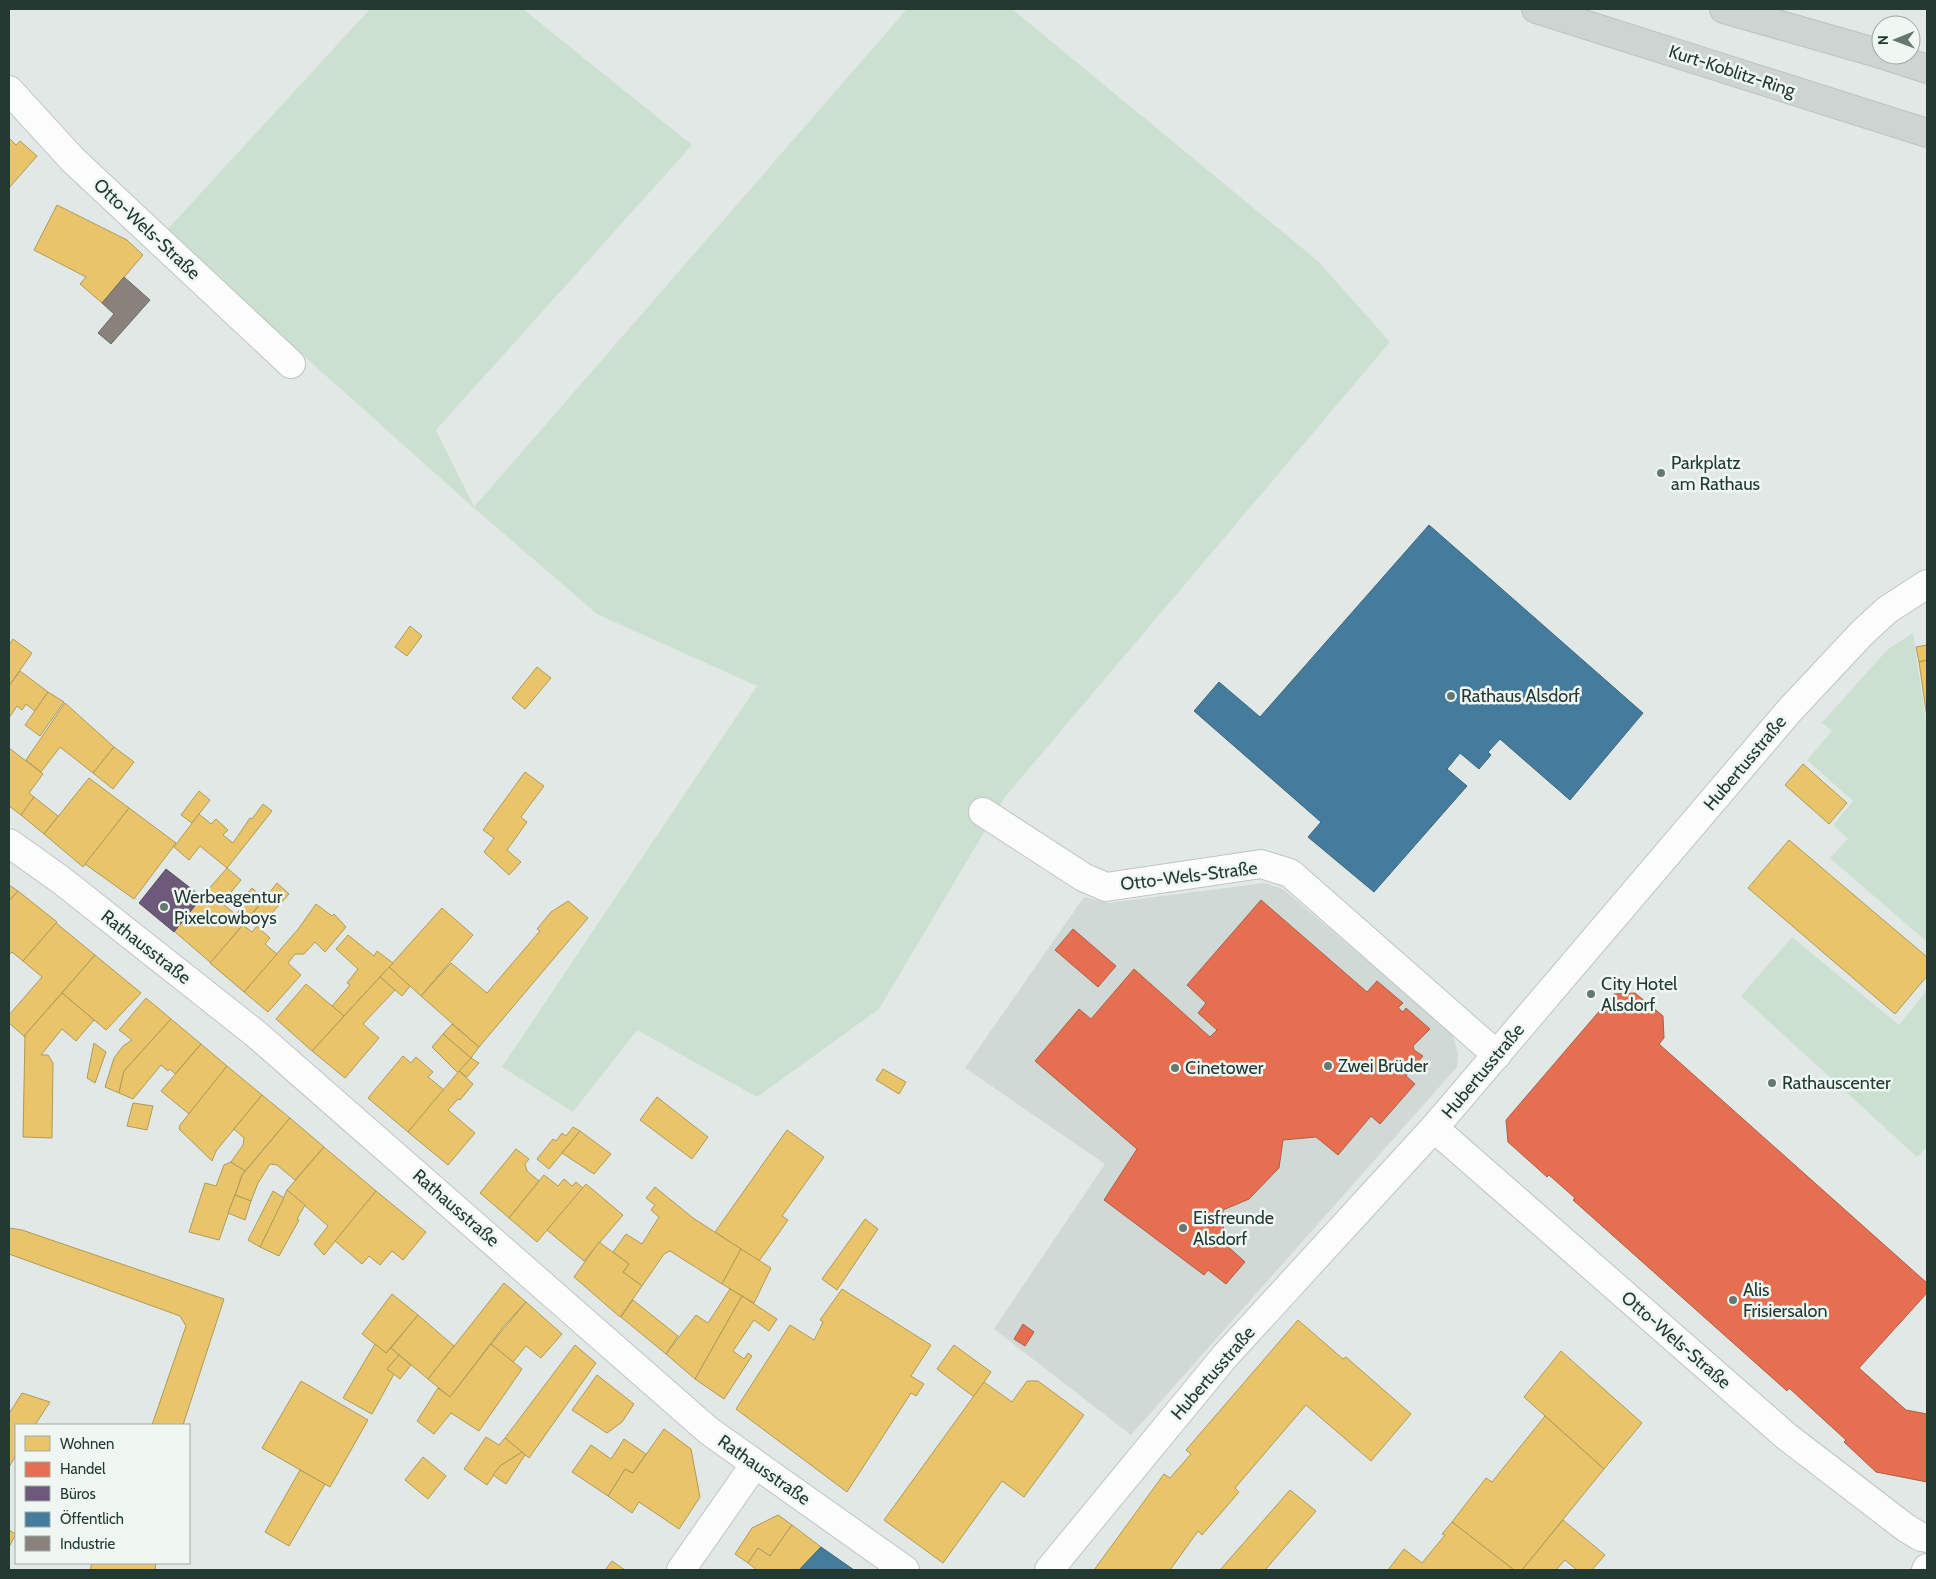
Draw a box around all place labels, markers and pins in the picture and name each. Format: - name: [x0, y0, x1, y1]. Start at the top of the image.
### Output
- place label: Parkplatz am Rathaus: [1671, 452, 1760, 495]
- marker: Parkplatz am Rathaus: [1655, 467, 1667, 479]
- place label: Rathaus Alsdorf: [1461, 685, 1580, 707]
- marker: Rathaus Alsdorf: [1445, 690, 1457, 702]
- place label: Werbeagentur Pixelcowboys: [174, 886, 283, 929]
- marker: Werbeagentur Pixelcowboys: [158, 901, 170, 913]
- place label: City Hotel Alsdorf: [1601, 973, 1678, 1016]
- marker: City Hotel Alsdorf: [1585, 988, 1597, 1000]
- place label: Zwei Brüder: [1338, 1055, 1429, 1077]
- place label: Cinetower: [1185, 1057, 1264, 1079]
- marker: Zwei Brüder: [1322, 1060, 1334, 1072]
- marker: Cinetower: [1169, 1062, 1181, 1074]
- place label: Rathauscenter: [1782, 1072, 1891, 1094]
- marker: Rathauscenter: [1766, 1077, 1778, 1089]
- place label: Eisfreunde Alsdorf: [1193, 1207, 1274, 1250]
- marker: Eisfreunde Alsdorf: [1177, 1222, 1189, 1234]
- place label: Alis Frisiersalon: [1743, 1279, 1828, 1322]
- marker: Alis Frisiersalon: [1727, 1294, 1739, 1306]

